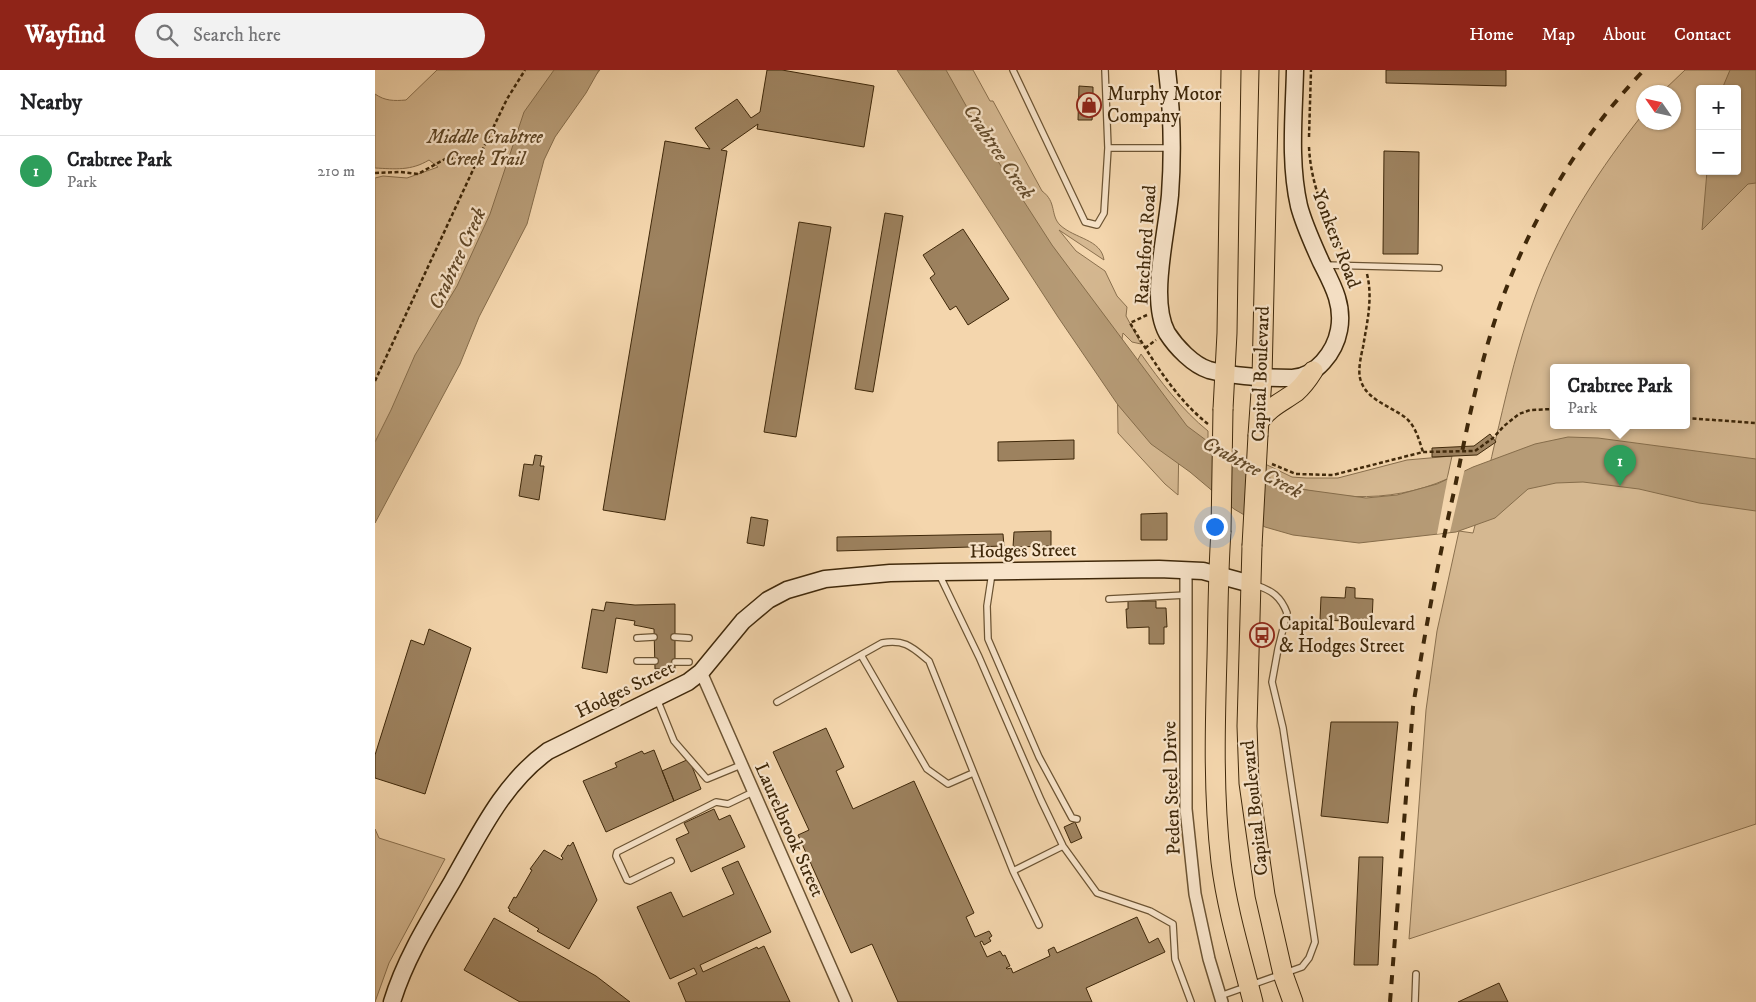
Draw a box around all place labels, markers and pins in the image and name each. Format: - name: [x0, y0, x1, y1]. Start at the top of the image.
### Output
- place label: Murphy Motor Company: [1107, 83, 1221, 128]
- shop icon: Murphy Motor Company: [1076, 92, 1102, 118]
- pin: 1: [1604, 445, 1636, 486]
- place label: Capital Boulevard & Hodges Street: [1279, 613, 1415, 658]
- bus stop icon: Capital Boulevard & Hodges Street: [1249, 622, 1275, 648]

